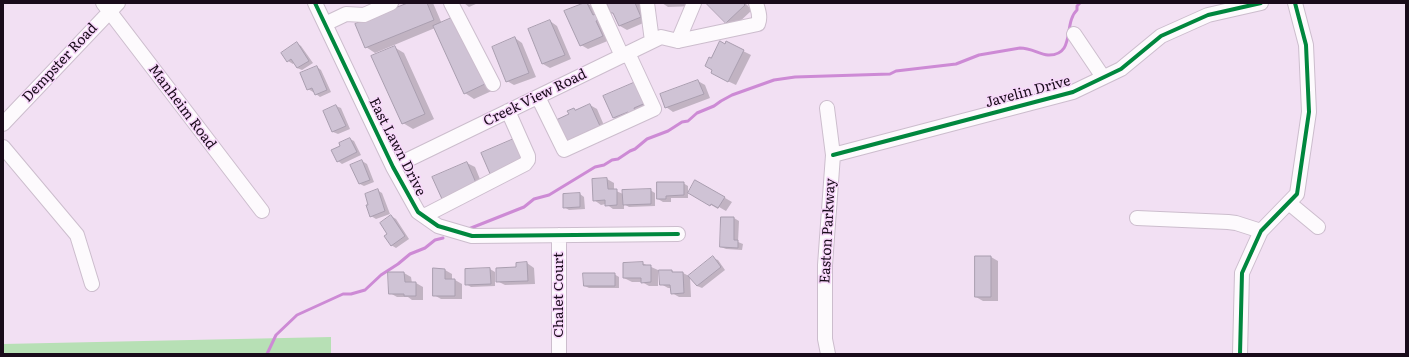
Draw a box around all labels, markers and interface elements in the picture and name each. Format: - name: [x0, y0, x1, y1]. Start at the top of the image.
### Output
- street label: Dempster Road: [19, 20, 101, 106]
- street label: Manheim Road: [145, 61, 219, 153]
- street label: Creek View Road: [481, 66, 589, 130]
- street label: Javelin Drive: [984, 73, 1072, 111]
- street label: East Lawn Drive: [365, 95, 429, 199]
- street label: Easton Parkway: [817, 178, 839, 284]
- street label: Chalet Court: [551, 252, 567, 338]

